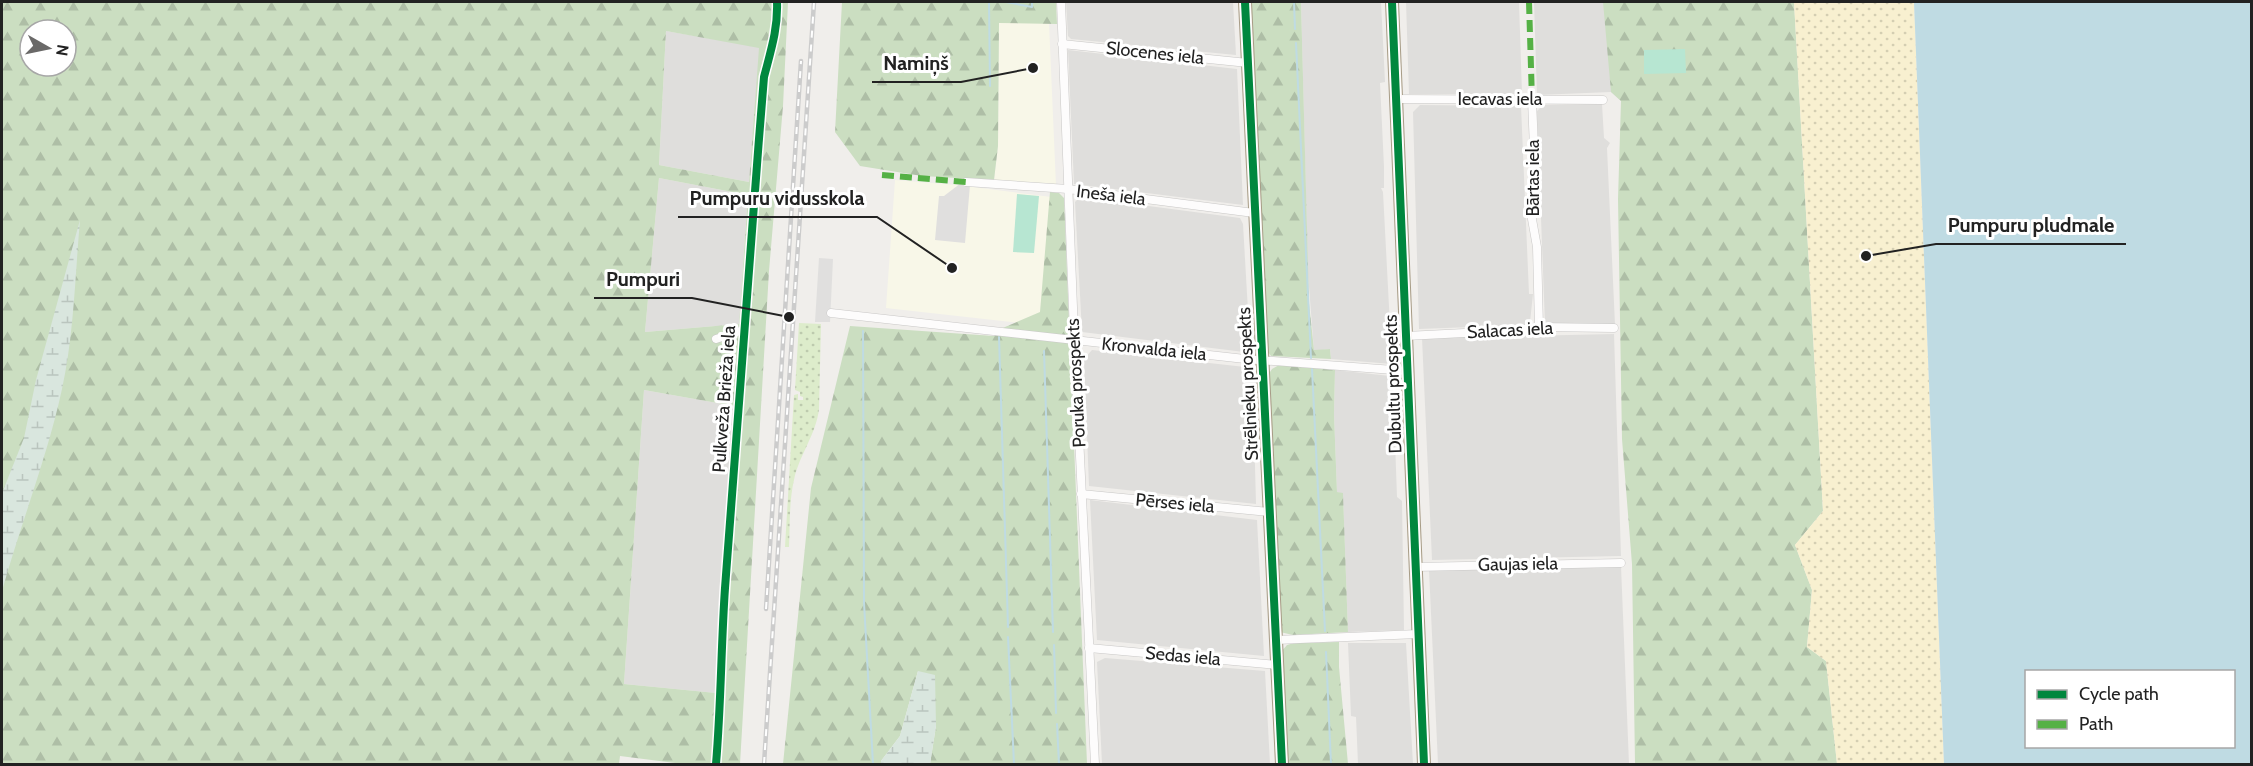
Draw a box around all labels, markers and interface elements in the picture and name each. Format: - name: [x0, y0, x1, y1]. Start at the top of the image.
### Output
- north arrow: [18, 18, 78, 78]
- street label: Slocenes iela: [1105, 37, 1205, 69]
- text: N: [52, 43, 73, 57]
- callout: Namiņš: [872, 44, 961, 82]
- text: Namiņš: [883, 51, 949, 76]
- street label: Iecavas iela: [1458, 88, 1543, 110]
- street label: Bārtas iela: [1522, 139, 1544, 217]
- callout: Pumpuru vidusskola: [678, 179, 877, 217]
- street label: Ineša iela: [1075, 180, 1147, 210]
- text: Pumpuru vidusskola: [690, 186, 864, 210]
- callout: Pumpuru pludmale: [1936, 206, 2126, 244]
- text: Pumpuru pludmale: [1948, 213, 2114, 237]
- callout: Pumpuri: [594, 260, 692, 298]
- text: Pumpuri: [606, 267, 680, 291]
- street label: Strēlnieku prospekts: [1233, 307, 1263, 461]
- street label: Dubultu prospekts: [1380, 314, 1406, 454]
- street label: Salacas iela: [1466, 317, 1554, 343]
- street label: Poruka prospekts: [1062, 318, 1090, 448]
- street label: Pulkveža Brieža iela: [708, 324, 740, 473]
- street label: Kronvalda iela: [1100, 333, 1208, 365]
- street label: Pērses iela: [1135, 489, 1216, 517]
- street label: Gaujas iela: [1478, 552, 1559, 576]
- street label: Sedas iela: [1144, 642, 1222, 670]
- legend: [2025, 670, 2235, 748]
- text: Cycle path: [2079, 683, 2159, 705]
- text: Path: [2079, 713, 2113, 735]

